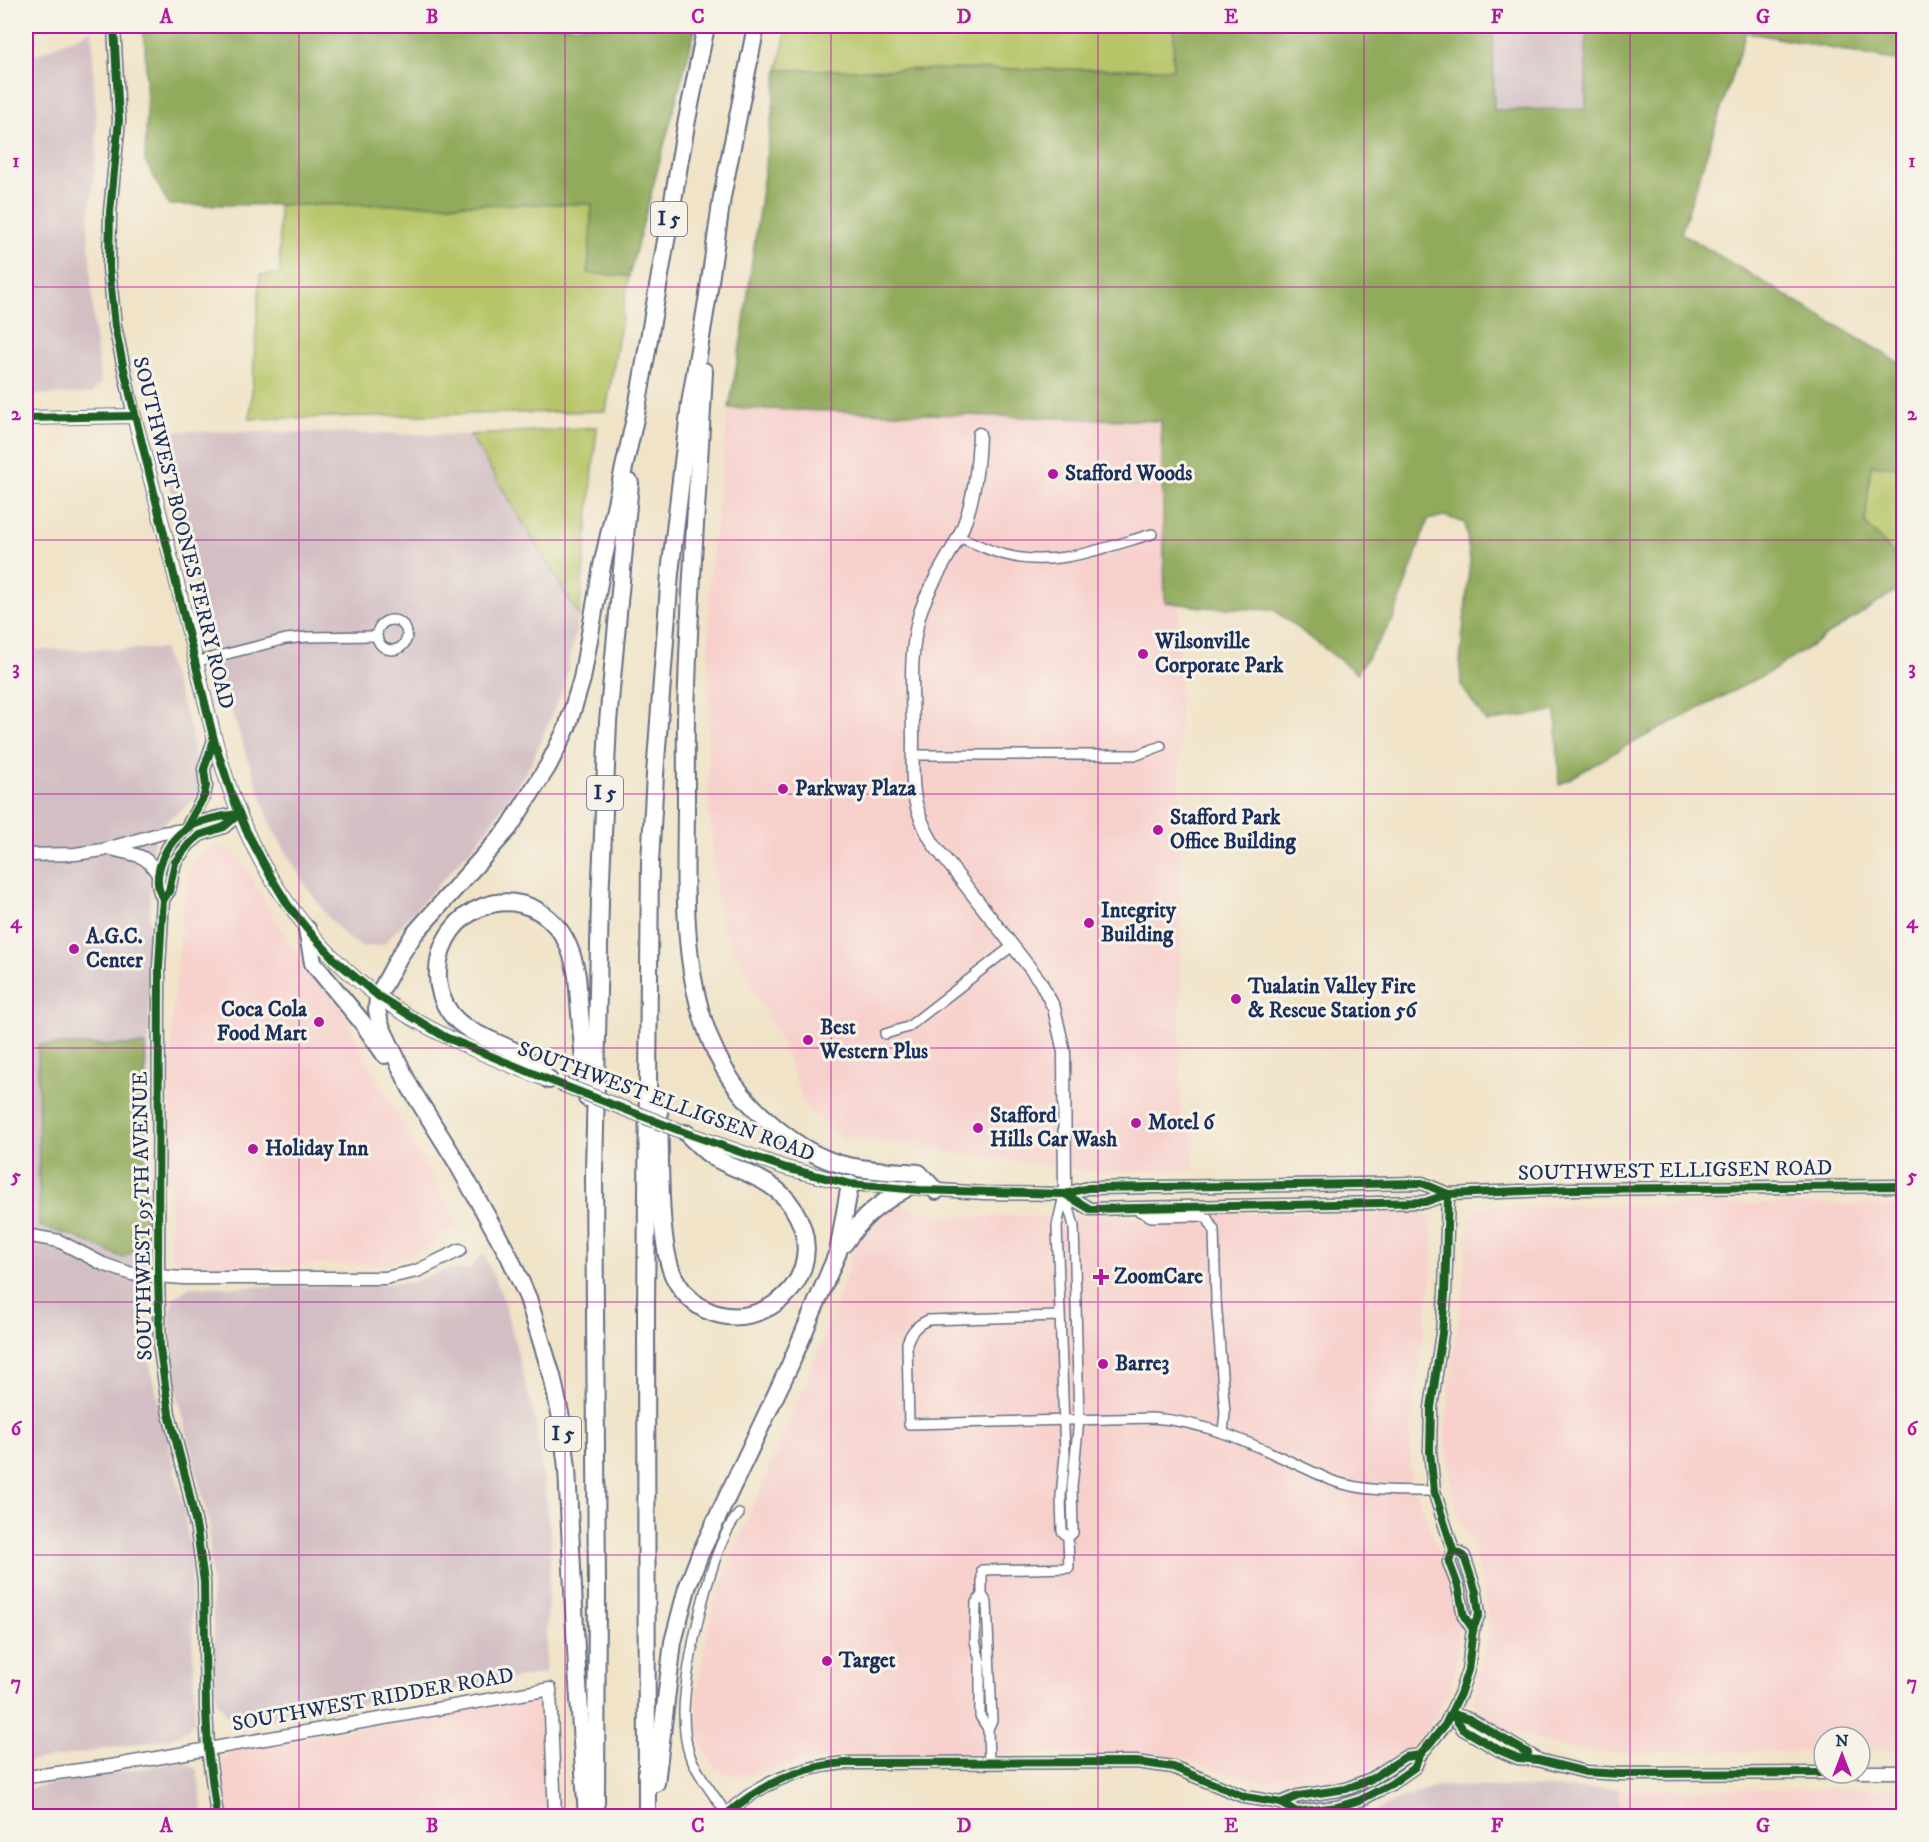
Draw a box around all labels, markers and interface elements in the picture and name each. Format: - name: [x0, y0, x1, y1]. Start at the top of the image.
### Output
- text: A: [159, 5, 174, 30]
- text: B: [426, 5, 438, 30]
- text: C: [691, 5, 705, 30]
- text: D: [957, 5, 972, 30]
- text: E: [1224, 5, 1238, 30]
- text: F: [1491, 5, 1504, 30]
- text: G: [1756, 5, 1770, 30]
- text: 1: [12, 149, 20, 174]
- text: 1: [1908, 149, 1916, 174]
- road number: I 5: [651, 202, 687, 236]
- street label: SOUTHWEST BOONES FERRY ROAD: [127, 354, 239, 712]
- text: 2: [11, 402, 22, 427]
- text: 2: [1907, 402, 1918, 427]
- place label: Stafford Woods: [1065, 461, 1192, 487]
- marker: Stafford Woods: [1046, 467, 1060, 481]
- place label: Wilsonville Corporate Park: [1154, 629, 1284, 679]
- marker: Wilsonville Corporate Park: [1136, 647, 1150, 661]
- text: 3: [12, 656, 20, 681]
- text: 3: [1908, 656, 1916, 681]
- road number: I 5: [587, 776, 623, 810]
- place label: Parkway Plaza: [795, 776, 917, 802]
- marker: Parkway Plaza: [776, 782, 790, 796]
- place label: Stafford Park Office Building: [1170, 805, 1297, 855]
- marker: Stafford Park Office Building: [1151, 823, 1165, 837]
- place label: Integrity Building: [1101, 898, 1177, 948]
- text: 4: [10, 910, 23, 935]
- text: 4: [1906, 910, 1919, 935]
- marker: Integrity Building: [1082, 916, 1096, 930]
- place label: A.G.C. Center: [85, 924, 144, 974]
- marker: A.G.C. Center: [67, 942, 81, 956]
- place label: Tualatin Valley Fire & Rescue Station 56: [1247, 974, 1418, 1024]
- marker: Tualatin Valley Fire & Rescue Station 56: [1229, 992, 1243, 1006]
- place label: Coca Cola Food Mart: [217, 997, 308, 1047]
- marker: Coca Cola Food Mart: [312, 1015, 326, 1029]
- place label: Best Western Plus: [819, 1015, 928, 1065]
- marker: Best Western Plus: [801, 1033, 815, 1047]
- street label: SOUTHWEST ELLIGSEN ROAD: [514, 1036, 818, 1168]
- street label: SOUTHWEST 95TH AVENUE: [127, 1071, 159, 1361]
- place label: Stafford Hills Car Wash: [990, 1103, 1118, 1153]
- place label: Motel 6: [1148, 1110, 1215, 1136]
- marker: Motel 6: [1129, 1116, 1143, 1130]
- marker: Stafford Hills Car Wash: [971, 1121, 985, 1135]
- place label: Holiday Inn: [265, 1136, 370, 1162]
- marker: Holiday Inn: [246, 1142, 260, 1156]
- street label: SOUTHWEST ELLIGSEN ROAD: [1518, 1155, 1832, 1187]
- text: 5: [10, 1164, 21, 1189]
- text: 5: [1906, 1164, 1917, 1189]
- place label: ZoomCare: [1114, 1264, 1203, 1290]
- marker: ZoomCare: [1092, 1268, 1110, 1286]
- place label: Barre3: [1115, 1351, 1170, 1377]
- marker: Barre3: [1096, 1357, 1110, 1371]
- text: 6: [11, 1417, 23, 1442]
- road number: I 5: [545, 1417, 581, 1451]
- text: 6: [1907, 1417, 1919, 1442]
- place label: Target: [838, 1648, 896, 1674]
- marker: Target: [820, 1654, 834, 1668]
- street label: SOUTHWEST RIDDER ROAD: [230, 1662, 516, 1738]
- text: 7: [11, 1671, 21, 1696]
- text: 7: [1907, 1671, 1917, 1696]
- north arrow: [1812, 1725, 1872, 1785]
- text: N: [1835, 1731, 1849, 1751]
- text: A: [159, 1814, 174, 1839]
- text: B: [426, 1814, 438, 1839]
- text: C: [691, 1814, 705, 1839]
- text: D: [957, 1814, 972, 1839]
- text: E: [1224, 1814, 1238, 1839]
- text: F: [1491, 1814, 1504, 1839]
- text: G: [1756, 1814, 1770, 1839]

